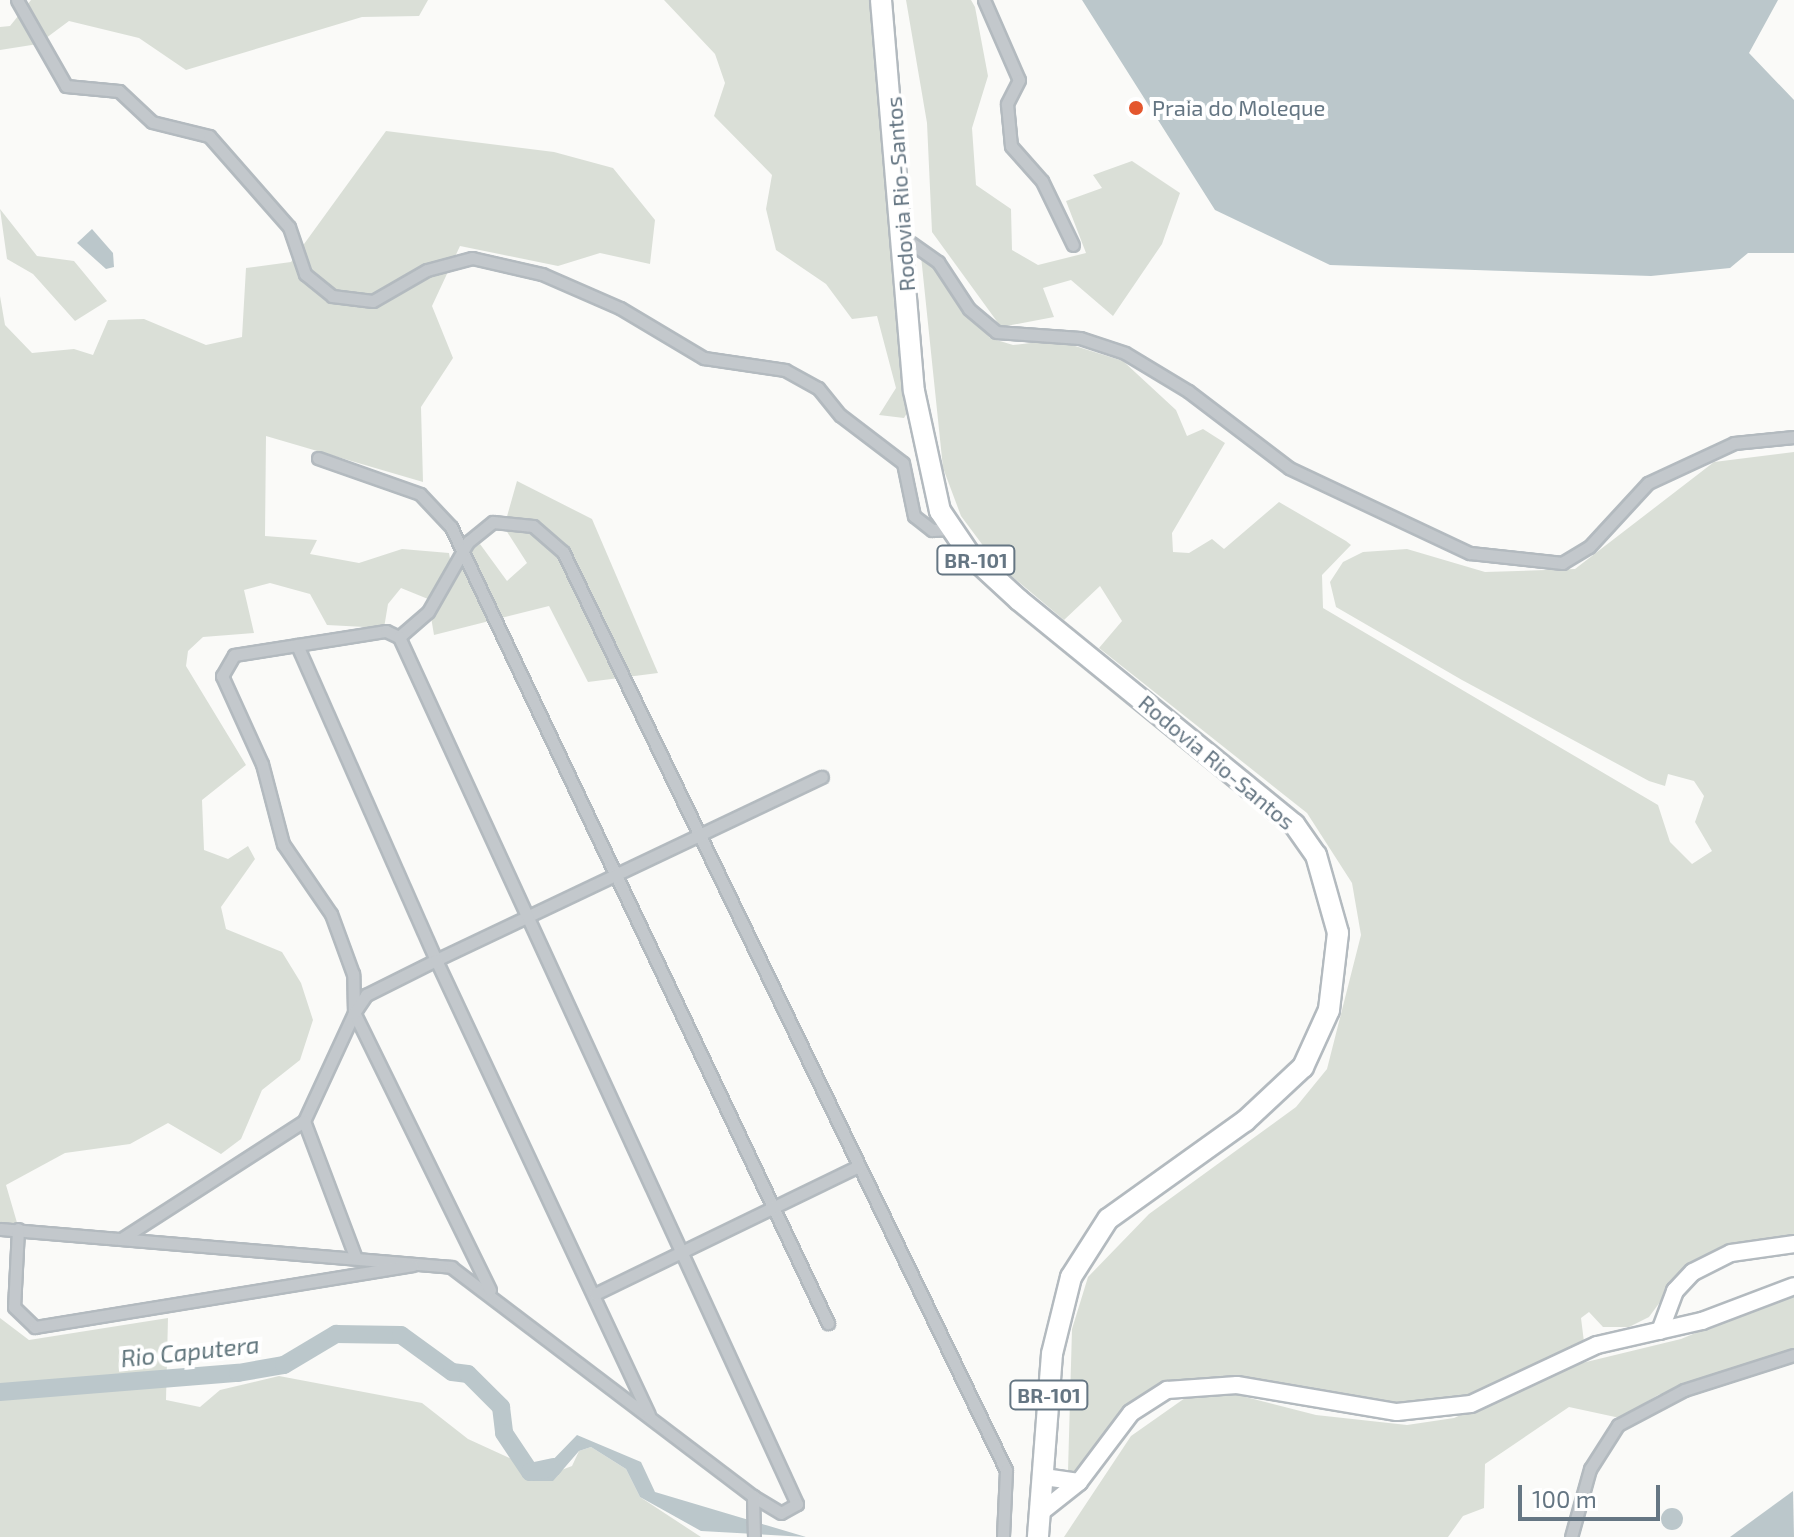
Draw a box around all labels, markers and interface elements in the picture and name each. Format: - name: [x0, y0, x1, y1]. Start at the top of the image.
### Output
- place label: Praia do Moleque: [1152, 95, 1325, 121]
- street label: Rodovia Rio-Santos: [880, 96, 920, 292]
- marker: Praia do Moleque: [1127, 99, 1145, 117]
- road number: BR-101: [936, 544, 1016, 576]
- street label: Rodovia Rio-Santos: [1134, 689, 1300, 835]
- water label: Rio Caputera: [119, 1329, 261, 1373]
- road number: BR-101: [1009, 1379, 1089, 1411]
- scale bar: [1522, 1469, 1664, 1519]
- text: 100 m: [1532, 1484, 1597, 1513]

